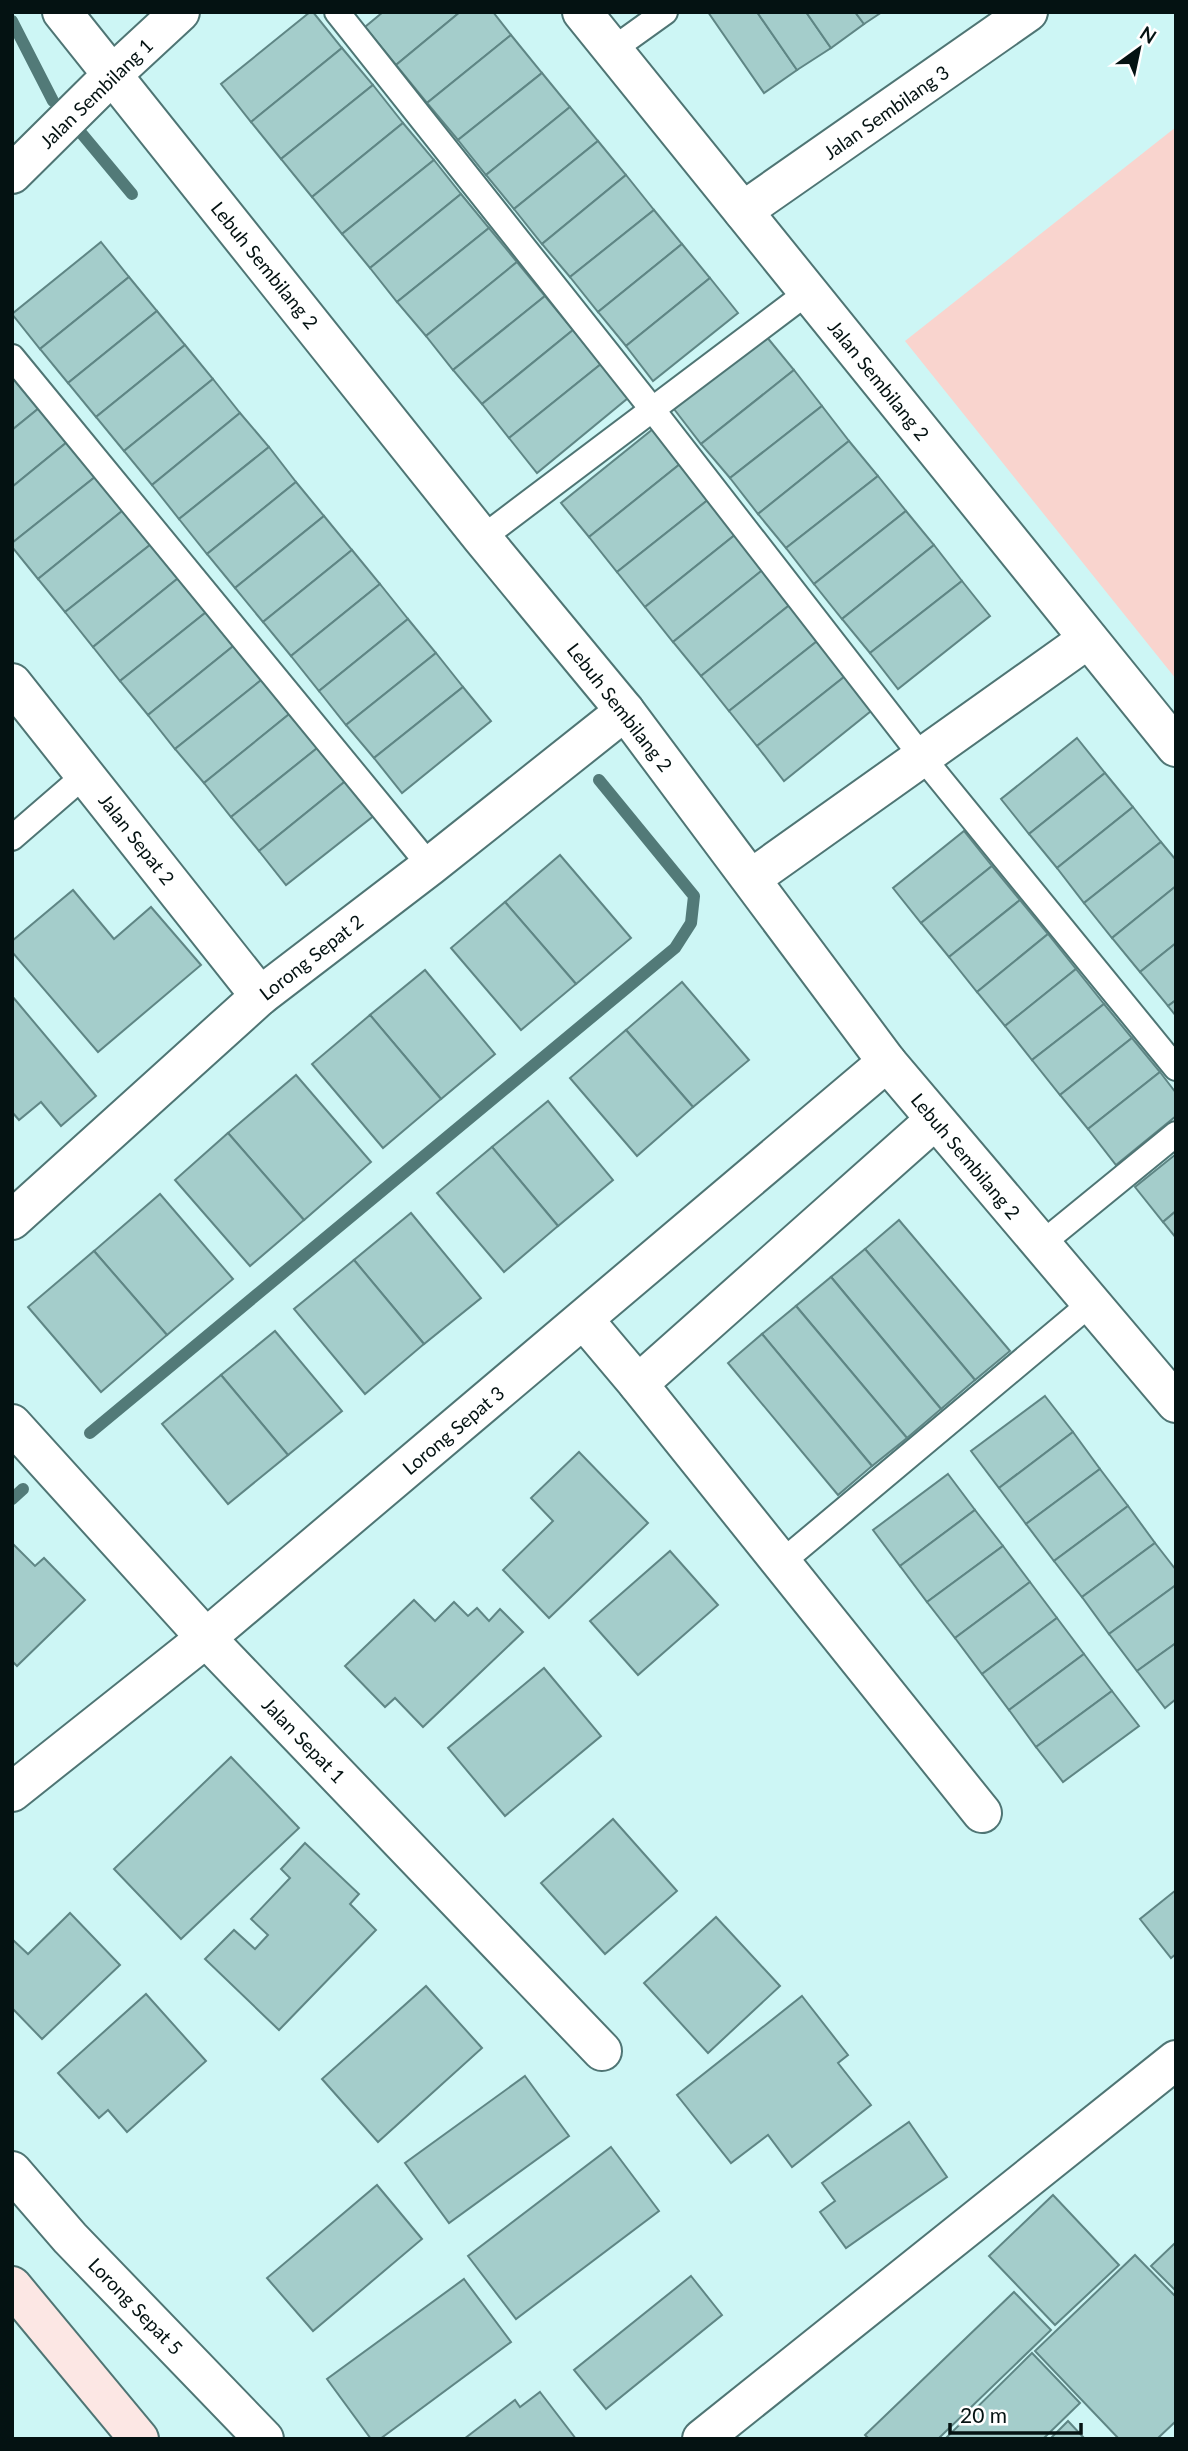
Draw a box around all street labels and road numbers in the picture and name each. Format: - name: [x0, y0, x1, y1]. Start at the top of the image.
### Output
- street label: Jalan Sembilang 1: [35, 33, 157, 153]
- street label: Jalan Sembilang 3: [819, 60, 953, 164]
- street label: Lebuh Sembilang 2: [207, 197, 323, 333]
- street label: Jalan Sembilang 2: [824, 315, 934, 445]
- street label: Lebuh Sembilang 2: [563, 638, 677, 776]
- street label: Jalan Sepat 2: [94, 789, 180, 889]
- street label: Lorong Sepat 2: [254, 909, 368, 1005]
- street label: Lebuh Sembilang 2: [907, 1088, 1025, 1224]
- street label: Lorong Sepat 3: [398, 1381, 508, 1479]
- street label: Jalan Sepat 1: [258, 1693, 350, 1787]
- street label: Lorong Sepat 5: [84, 2253, 188, 2359]

